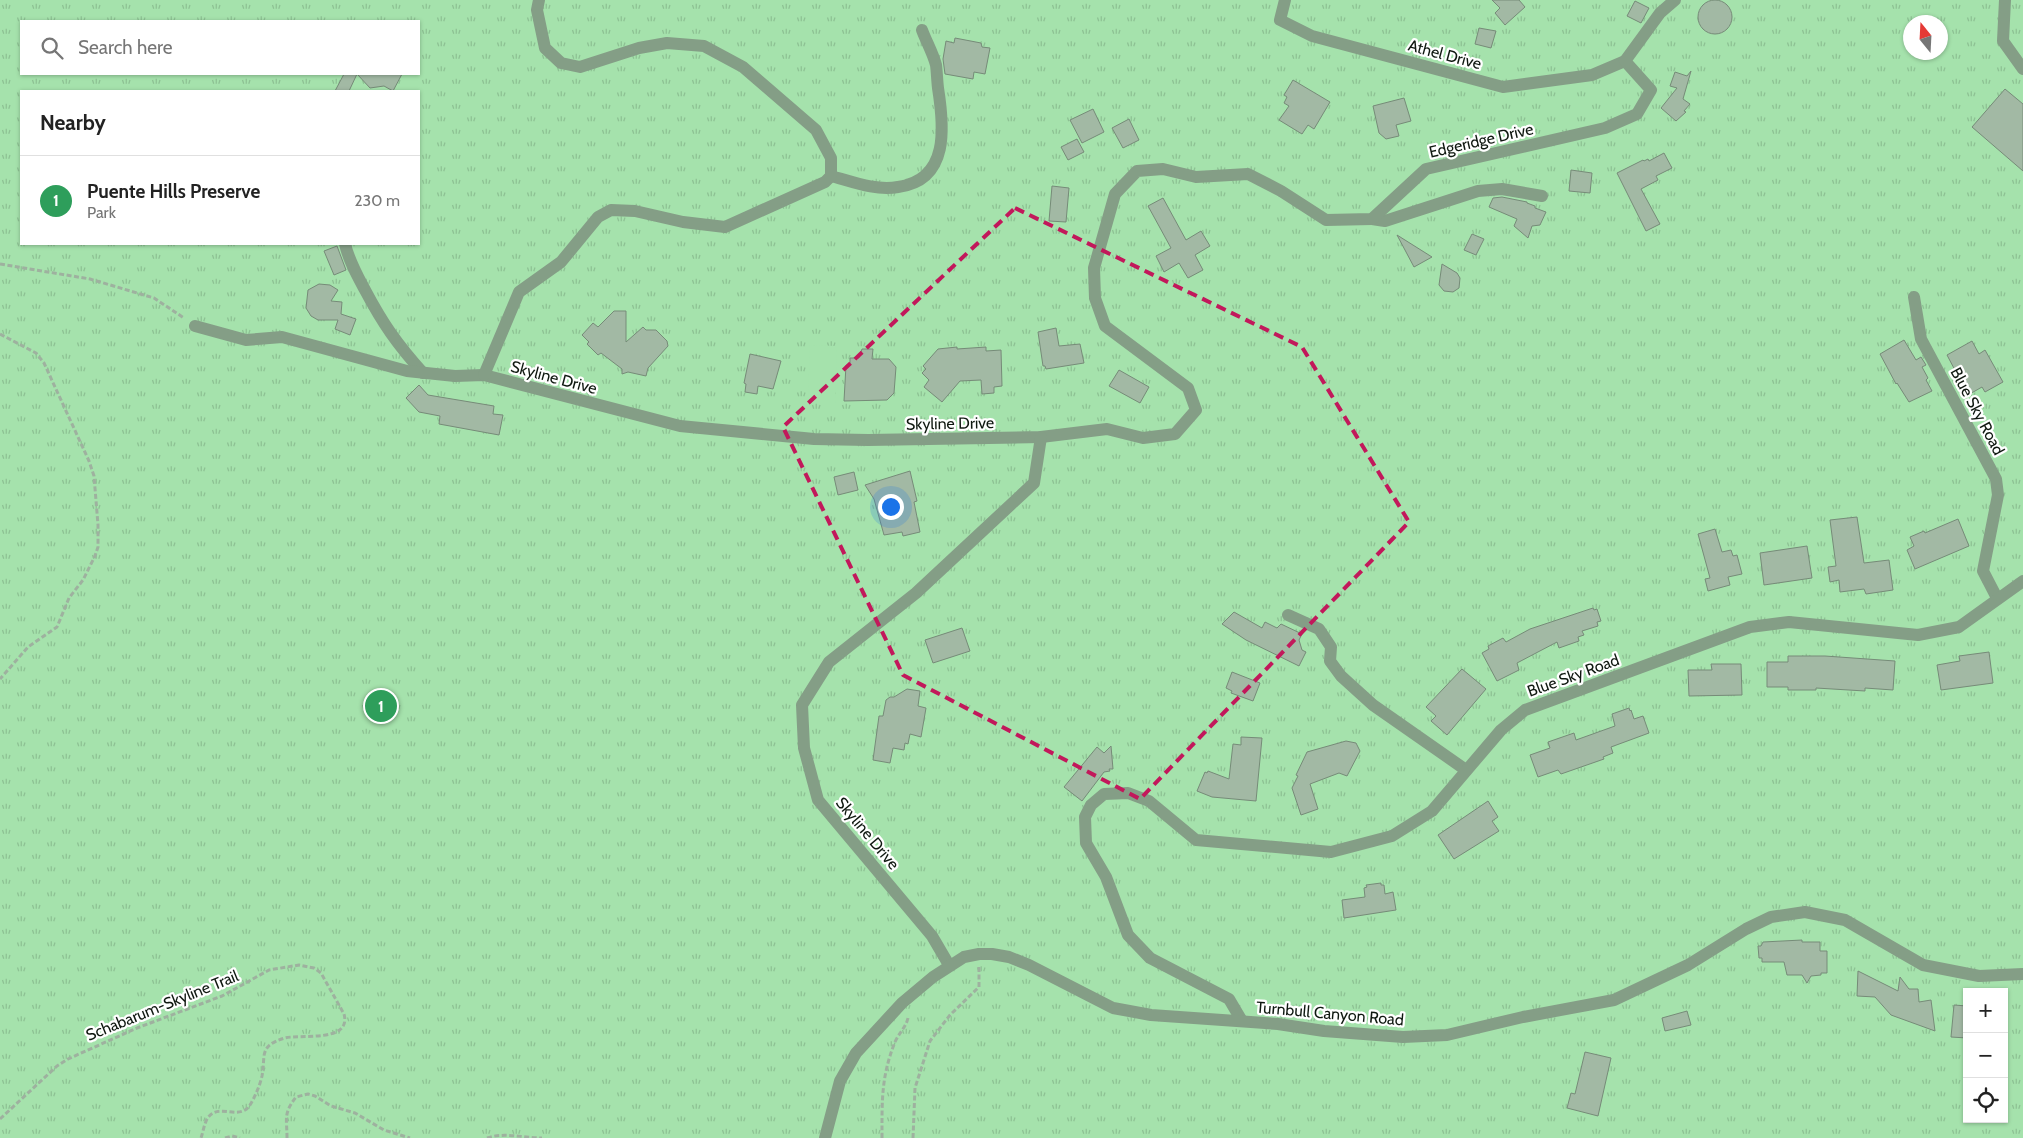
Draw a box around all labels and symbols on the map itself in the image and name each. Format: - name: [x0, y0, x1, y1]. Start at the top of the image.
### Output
- north arrow: [1903, 15, 1948, 60]
- street label: Athel Drive: [1406, 36, 1484, 73]
- street label: Edgeridge Drive: [1427, 119, 1535, 162]
- street label: Skyline Drive: [509, 357, 599, 398]
- street label: Blue Sky Road: [1947, 364, 2009, 458]
- street label: Skyline Drive: [906, 413, 994, 434]
- your location: [878, 494, 904, 520]
- street label: Blue Sky Road: [1525, 650, 1622, 701]
- pin: 1: [365, 687, 397, 725]
- street label: Skyline Drive: [832, 793, 903, 873]
- street label: Schabarum-Skyline Trail: [83, 966, 241, 1045]
- street label: Turnbull Canyon Road: [1255, 998, 1405, 1029]

